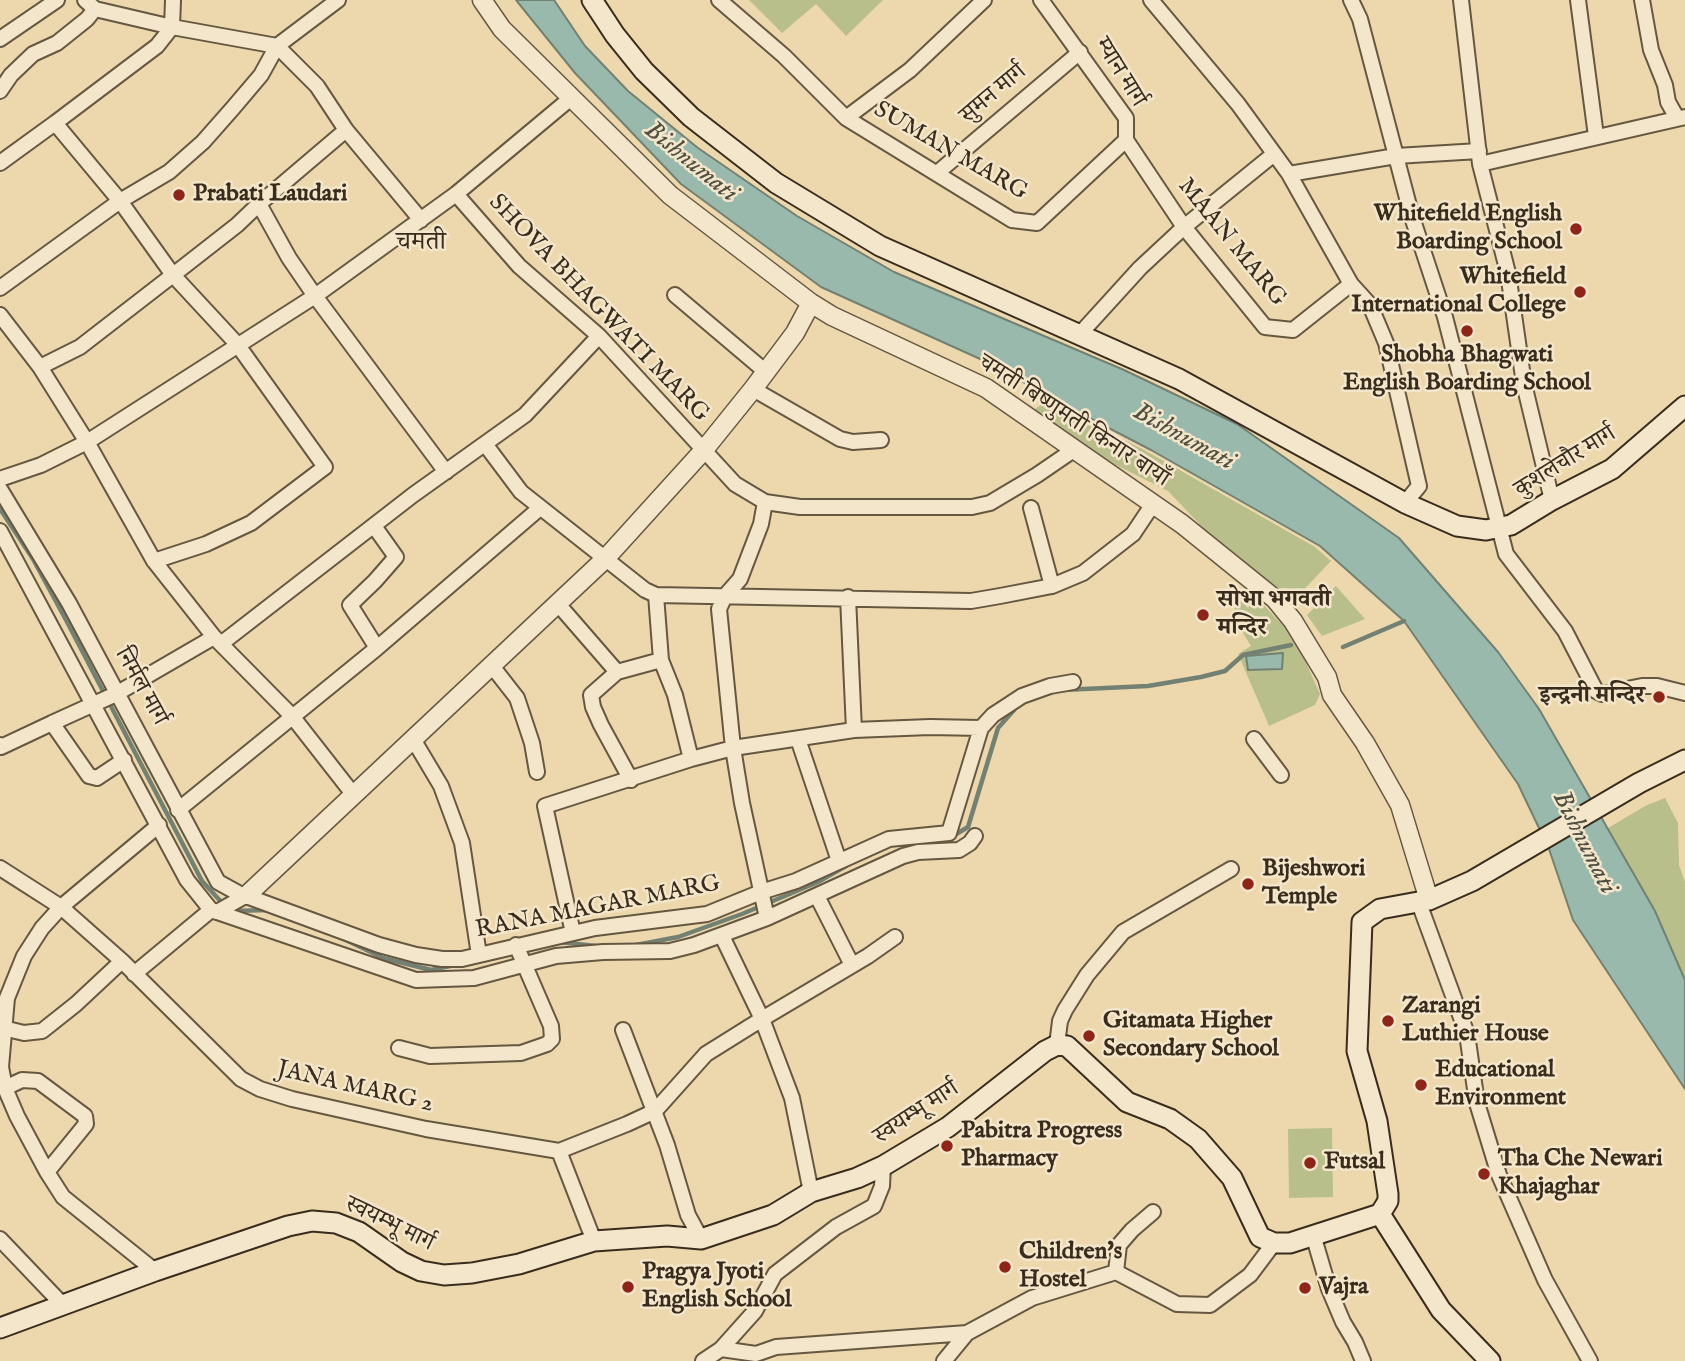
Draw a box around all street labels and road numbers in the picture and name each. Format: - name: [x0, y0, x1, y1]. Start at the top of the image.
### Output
- street label: म्यान मार्ग: [1087, 33, 1151, 113]
- street label: सुमन मार्ग: [955, 59, 1033, 131]
- street label: SUMAN MARG: [868, 96, 1032, 208]
- street label: MAAN MARG: [1171, 173, 1291, 313]
- street label: SHOVA BHAGWATI MARG: [482, 189, 714, 429]
- street label: चमती बिष्णुमती किनार बायाँ: [972, 349, 1174, 495]
- street label: कुशलेचौर मार्ग: [1510, 421, 1622, 505]
- street label: निर्मल मार्ग: [107, 643, 173, 731]
- street label: RANA MAGAR MARG: [473, 870, 723, 946]
- street label: JANA MARG 2: [274, 1056, 436, 1120]
- street label: स्वयम्भू मार्ग: [869, 1076, 965, 1152]
- street label: स्वयम्भू मार्ग: [340, 1191, 438, 1259]

